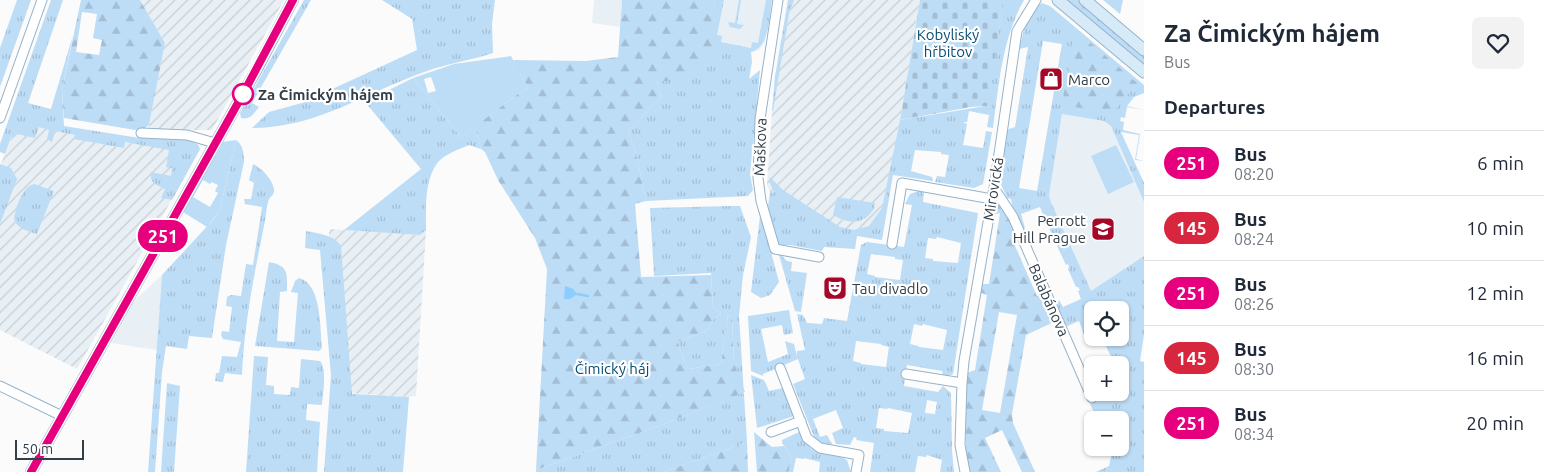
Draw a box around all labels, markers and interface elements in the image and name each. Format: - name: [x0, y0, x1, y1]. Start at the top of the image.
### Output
- button: heart: [1472, 17, 1524, 69]
- text: Za Čimickým hájem: [1164, 20, 1380, 47]
- park label: Kobyliský hřbitov: [917, 26, 979, 60]
- text: Bus: [1164, 53, 1190, 71]
- shop icon: Marco: [1038, 66, 1064, 92]
- place label: Marco: [1068, 71, 1110, 88]
- marker: Za Čimickým hájem: [232, 83, 254, 105]
- place label: Za Čimickým hájem: [258, 86, 393, 103]
- text: Departures: [1164, 96, 1265, 118]
- street label: Maškova: [750, 118, 770, 176]
- text: Bus: [1234, 143, 1267, 165]
- text: 6 min: [1477, 152, 1524, 174]
- text: 251: [1176, 153, 1207, 173]
- street label: Mirovická: [980, 156, 1006, 222]
- text: 08:20: [1234, 165, 1274, 183]
- text: Bus: [1234, 208, 1267, 230]
- place label: Perrott Hill Prague: [1013, 212, 1086, 246]
- school or university icon: Perrott Hill Prague: [1090, 216, 1116, 242]
- text: 10 min: [1466, 217, 1524, 239]
- text: 145: [1176, 218, 1207, 238]
- line badge: 251: [134, 220, 192, 252]
- text: 251: [148, 226, 178, 246]
- text: 08:24: [1234, 230, 1274, 248]
- street label: Balabánova: [1025, 261, 1073, 339]
- text: Bus: [1234, 273, 1267, 295]
- theatre icon: Tau divadlo: [822, 275, 848, 301]
- place label: Tau divadlo: [852, 280, 928, 297]
- text: 12 min: [1466, 282, 1524, 304]
- text: 251: [1176, 283, 1207, 303]
- text: 08:26: [1234, 295, 1274, 313]
- map controls: [1084, 301, 1129, 456]
- button: locate: [1084, 301, 1129, 346]
- text: Bus: [1234, 338, 1267, 360]
- text: 16 min: [1466, 347, 1524, 369]
- text: 145: [1176, 348, 1207, 368]
- button: +: [1084, 356, 1129, 401]
- park label: Čimický háj: [575, 360, 649, 377]
- text: 08:30: [1234, 360, 1274, 378]
- text: Bus: [1234, 403, 1267, 425]
- button: −: [1084, 411, 1129, 456]
- text: 20 min: [1466, 412, 1524, 434]
- text: 251: [1176, 413, 1207, 433]
- text: 08:34: [1234, 425, 1274, 443]
- scale bar: [15, 437, 84, 460]
- text: 50 m: [22, 441, 53, 457]

